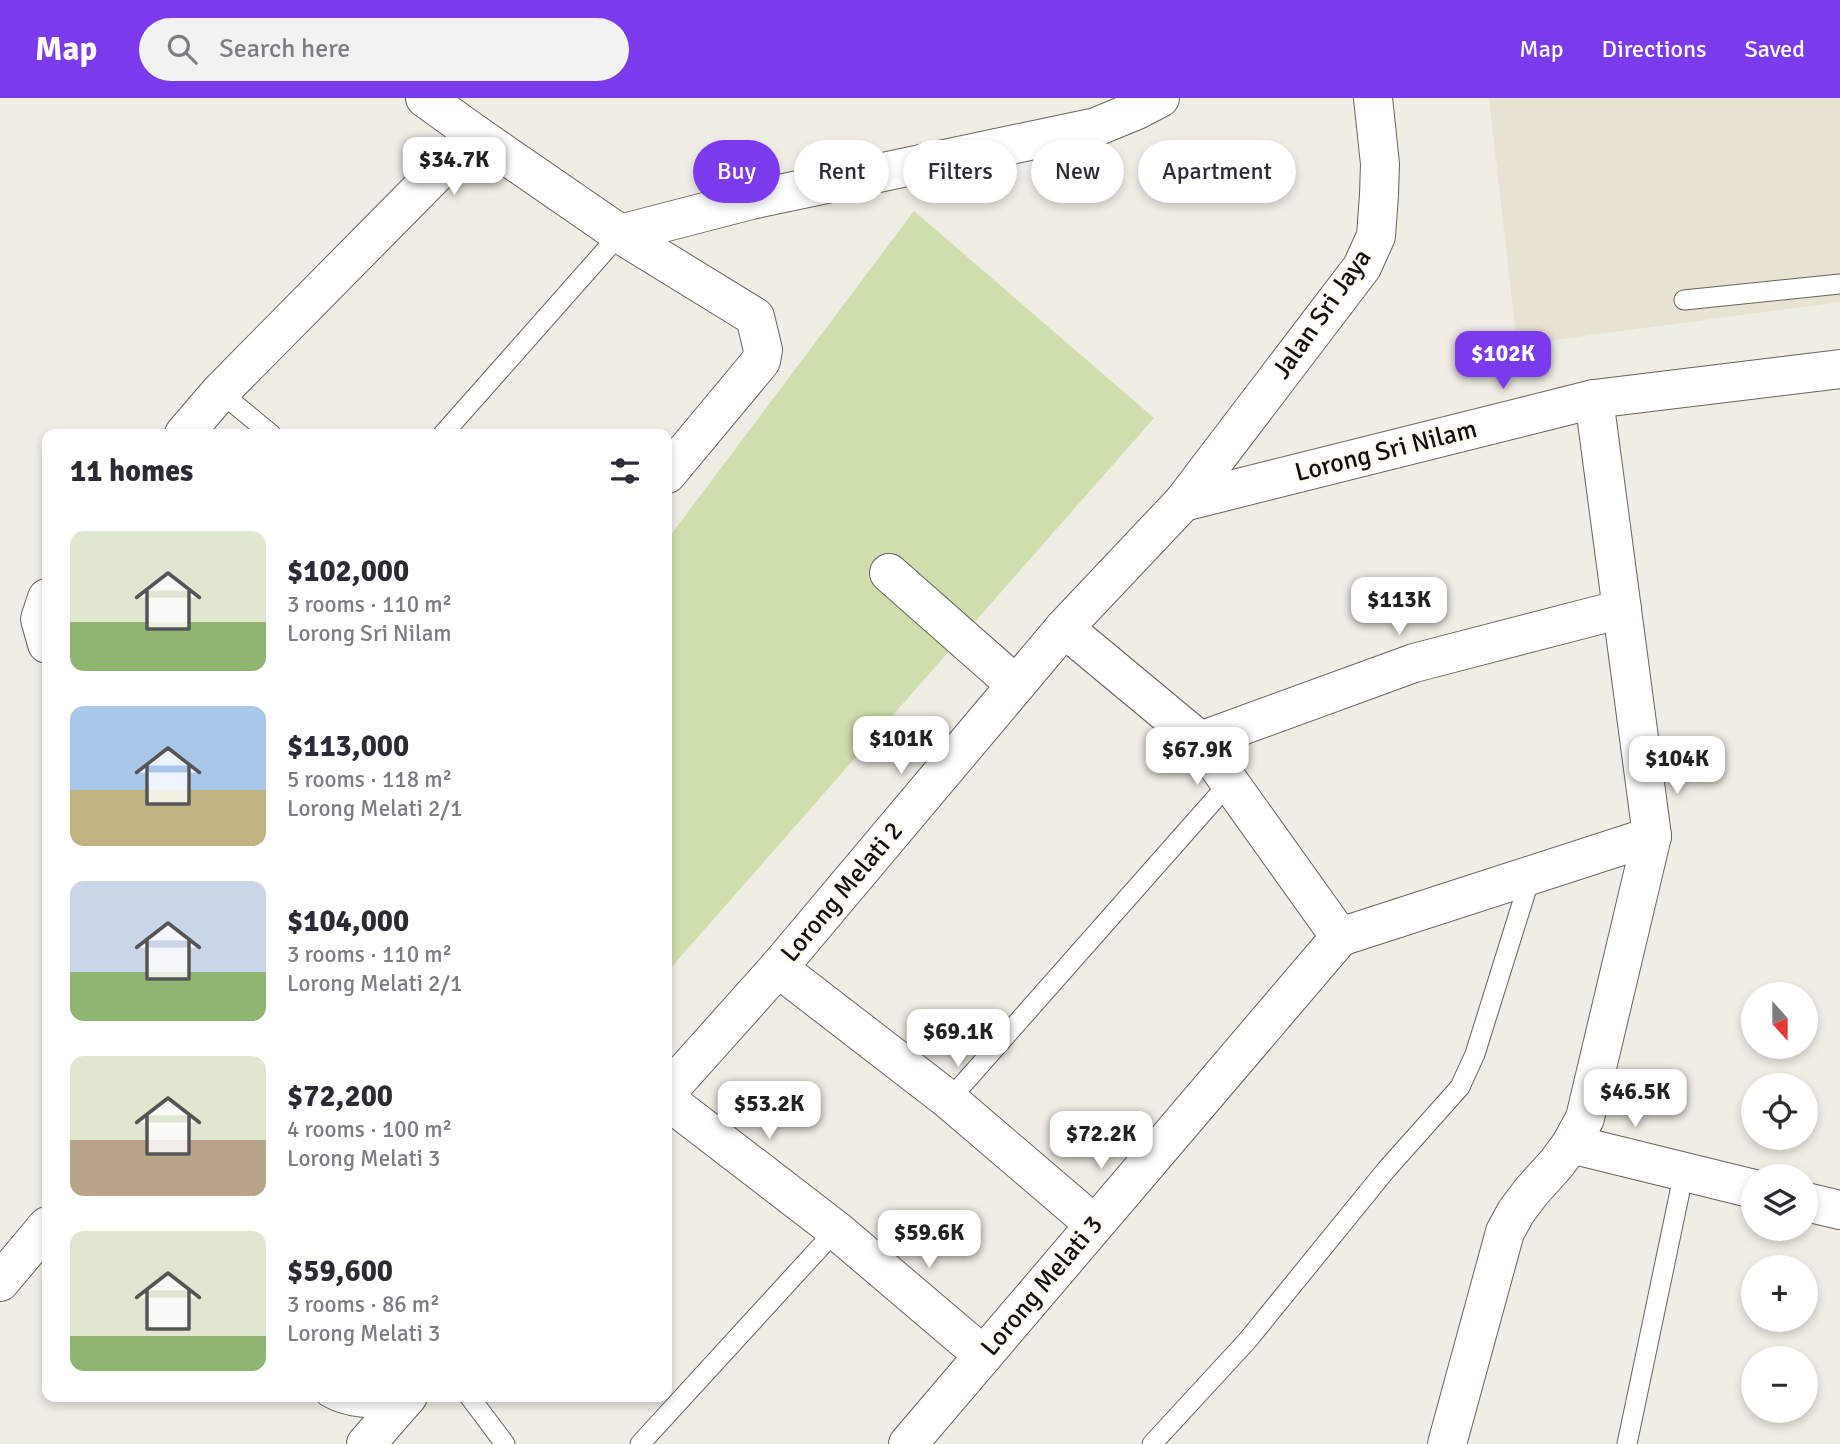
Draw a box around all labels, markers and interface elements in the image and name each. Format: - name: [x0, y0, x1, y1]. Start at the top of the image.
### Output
- search box: [139, 18, 629, 81]
- text: Map: [35, 29, 97, 70]
- icon: search: [163, 30, 201, 68]
- text: Search here: [219, 33, 350, 65]
- text: Map: [1519, 34, 1564, 64]
- text: Directions: [1602, 34, 1707, 64]
- text: Saved: [1745, 34, 1805, 64]
- pin: $34.7K: [397, 138, 511, 197]
- chip: Buy: [693, 140, 780, 203]
- chip: Rent: [794, 140, 889, 203]
- chip: Filters: [903, 140, 1017, 203]
- chip: New: [1031, 140, 1124, 203]
- chip: Apartment: [1138, 140, 1296, 203]
- text: $34.7K: [419, 145, 489, 174]
- street label: Jalan Sri Jaya: [1266, 243, 1378, 385]
- pin: $102K: [1454, 331, 1552, 391]
- text: $102K: [1471, 339, 1535, 368]
- street label: Lorong Sri Nilam: [1292, 413, 1480, 489]
- icon: filters: [606, 452, 644, 490]
- text: 11 homes: [70, 453, 193, 490]
- text: $102,000: [287, 553, 409, 590]
- icon: home: [126, 559, 210, 643]
- pin: $113K: [1350, 578, 1448, 637]
- text: $113K: [1367, 585, 1431, 614]
- text: 3 rooms · 110 m²: [287, 590, 452, 619]
- text: Lorong Sri Nilam: [287, 619, 452, 648]
- pin: $101K: [852, 716, 950, 776]
- text: $101K: [869, 724, 933, 753]
- text: $113,000: [287, 728, 409, 765]
- pin: $67.9K: [1140, 728, 1254, 787]
- icon: home: [126, 734, 210, 818]
- text: $67.9K: [1162, 735, 1232, 764]
- pin: $104K: [1628, 736, 1726, 796]
- text: $104K: [1645, 744, 1709, 773]
- text: 5 rooms · 118 m²: [287, 765, 452, 794]
- text: Lorong Melati 2/1: [287, 794, 462, 823]
- street label: Lorong Melati 2: [774, 815, 910, 969]
- text: $104,000: [287, 903, 409, 940]
- icon: home: [126, 909, 210, 993]
- text: 3 rooms · 110 m²: [287, 940, 452, 969]
- text: Lorong Melati 2/1: [287, 969, 462, 998]
- north arrow: [1741, 982, 1818, 1059]
- map controls: [1741, 982, 1818, 1423]
- pin: $69.1K: [901, 1010, 1015, 1069]
- text: $69.1K: [923, 1017, 993, 1046]
- pin: $46.5K: [1578, 1070, 1692, 1129]
- button: locate: [1741, 1073, 1818, 1150]
- text: $46.5K: [1600, 1077, 1670, 1106]
- text: $72,200: [287, 1078, 393, 1115]
- pin: $53.2K: [712, 1082, 826, 1141]
- icon: home: [126, 1084, 210, 1168]
- text: $53.2K: [734, 1089, 804, 1118]
- pin: $72.2K: [1044, 1112, 1158, 1171]
- text: 4 rooms · 100 m²: [287, 1115, 452, 1144]
- text: $72.2K: [1066, 1119, 1136, 1148]
- text: Lorong Melati 3: [287, 1144, 440, 1173]
- button: layers: [1741, 1164, 1818, 1241]
- street label: Lorong Melati 3: [974, 1209, 1110, 1363]
- pin: $59.6K: [872, 1210, 986, 1270]
- text: $59.6K: [894, 1218, 964, 1247]
- text: $59,600: [287, 1253, 393, 1290]
- button: +: [1741, 1255, 1818, 1332]
- icon: home: [126, 1259, 210, 1343]
- text: 3 rooms · 86 m²: [287, 1290, 440, 1319]
- text: Lorong Melati 3: [287, 1319, 440, 1348]
- button: −: [1741, 1346, 1818, 1423]

